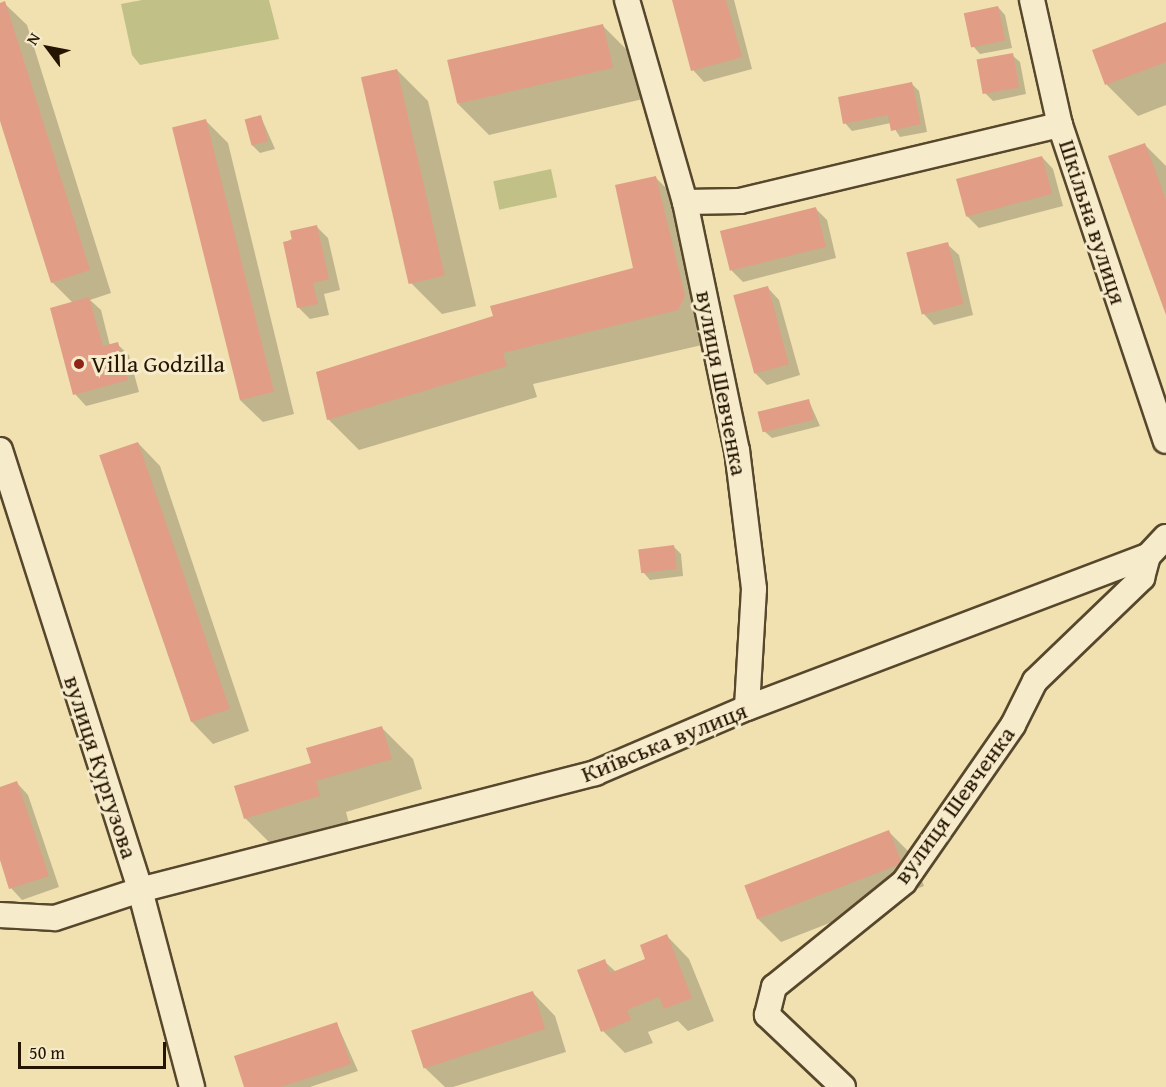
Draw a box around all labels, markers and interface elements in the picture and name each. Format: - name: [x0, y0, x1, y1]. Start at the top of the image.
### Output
- north arrow: [18, 18, 78, 78]
- text: N: [20, 28, 46, 49]
- street label: Шкільна вулиця: [1053, 136, 1133, 308]
- street label: вулиця Шевченка: [690, 288, 754, 478]
- place label: Villa Godzilla: [91, 350, 225, 378]
- marker: Villa Godzilla: [72, 357, 86, 371]
- street label: вулиця Кургузова: [58, 672, 144, 862]
- street label: Київська вулиця: [577, 696, 751, 788]
- street label: вулиця Шевченка: [887, 721, 1021, 889]
- scale bar: [21, 1030, 170, 1068]
- text: 50 m: [29, 1039, 65, 1066]

